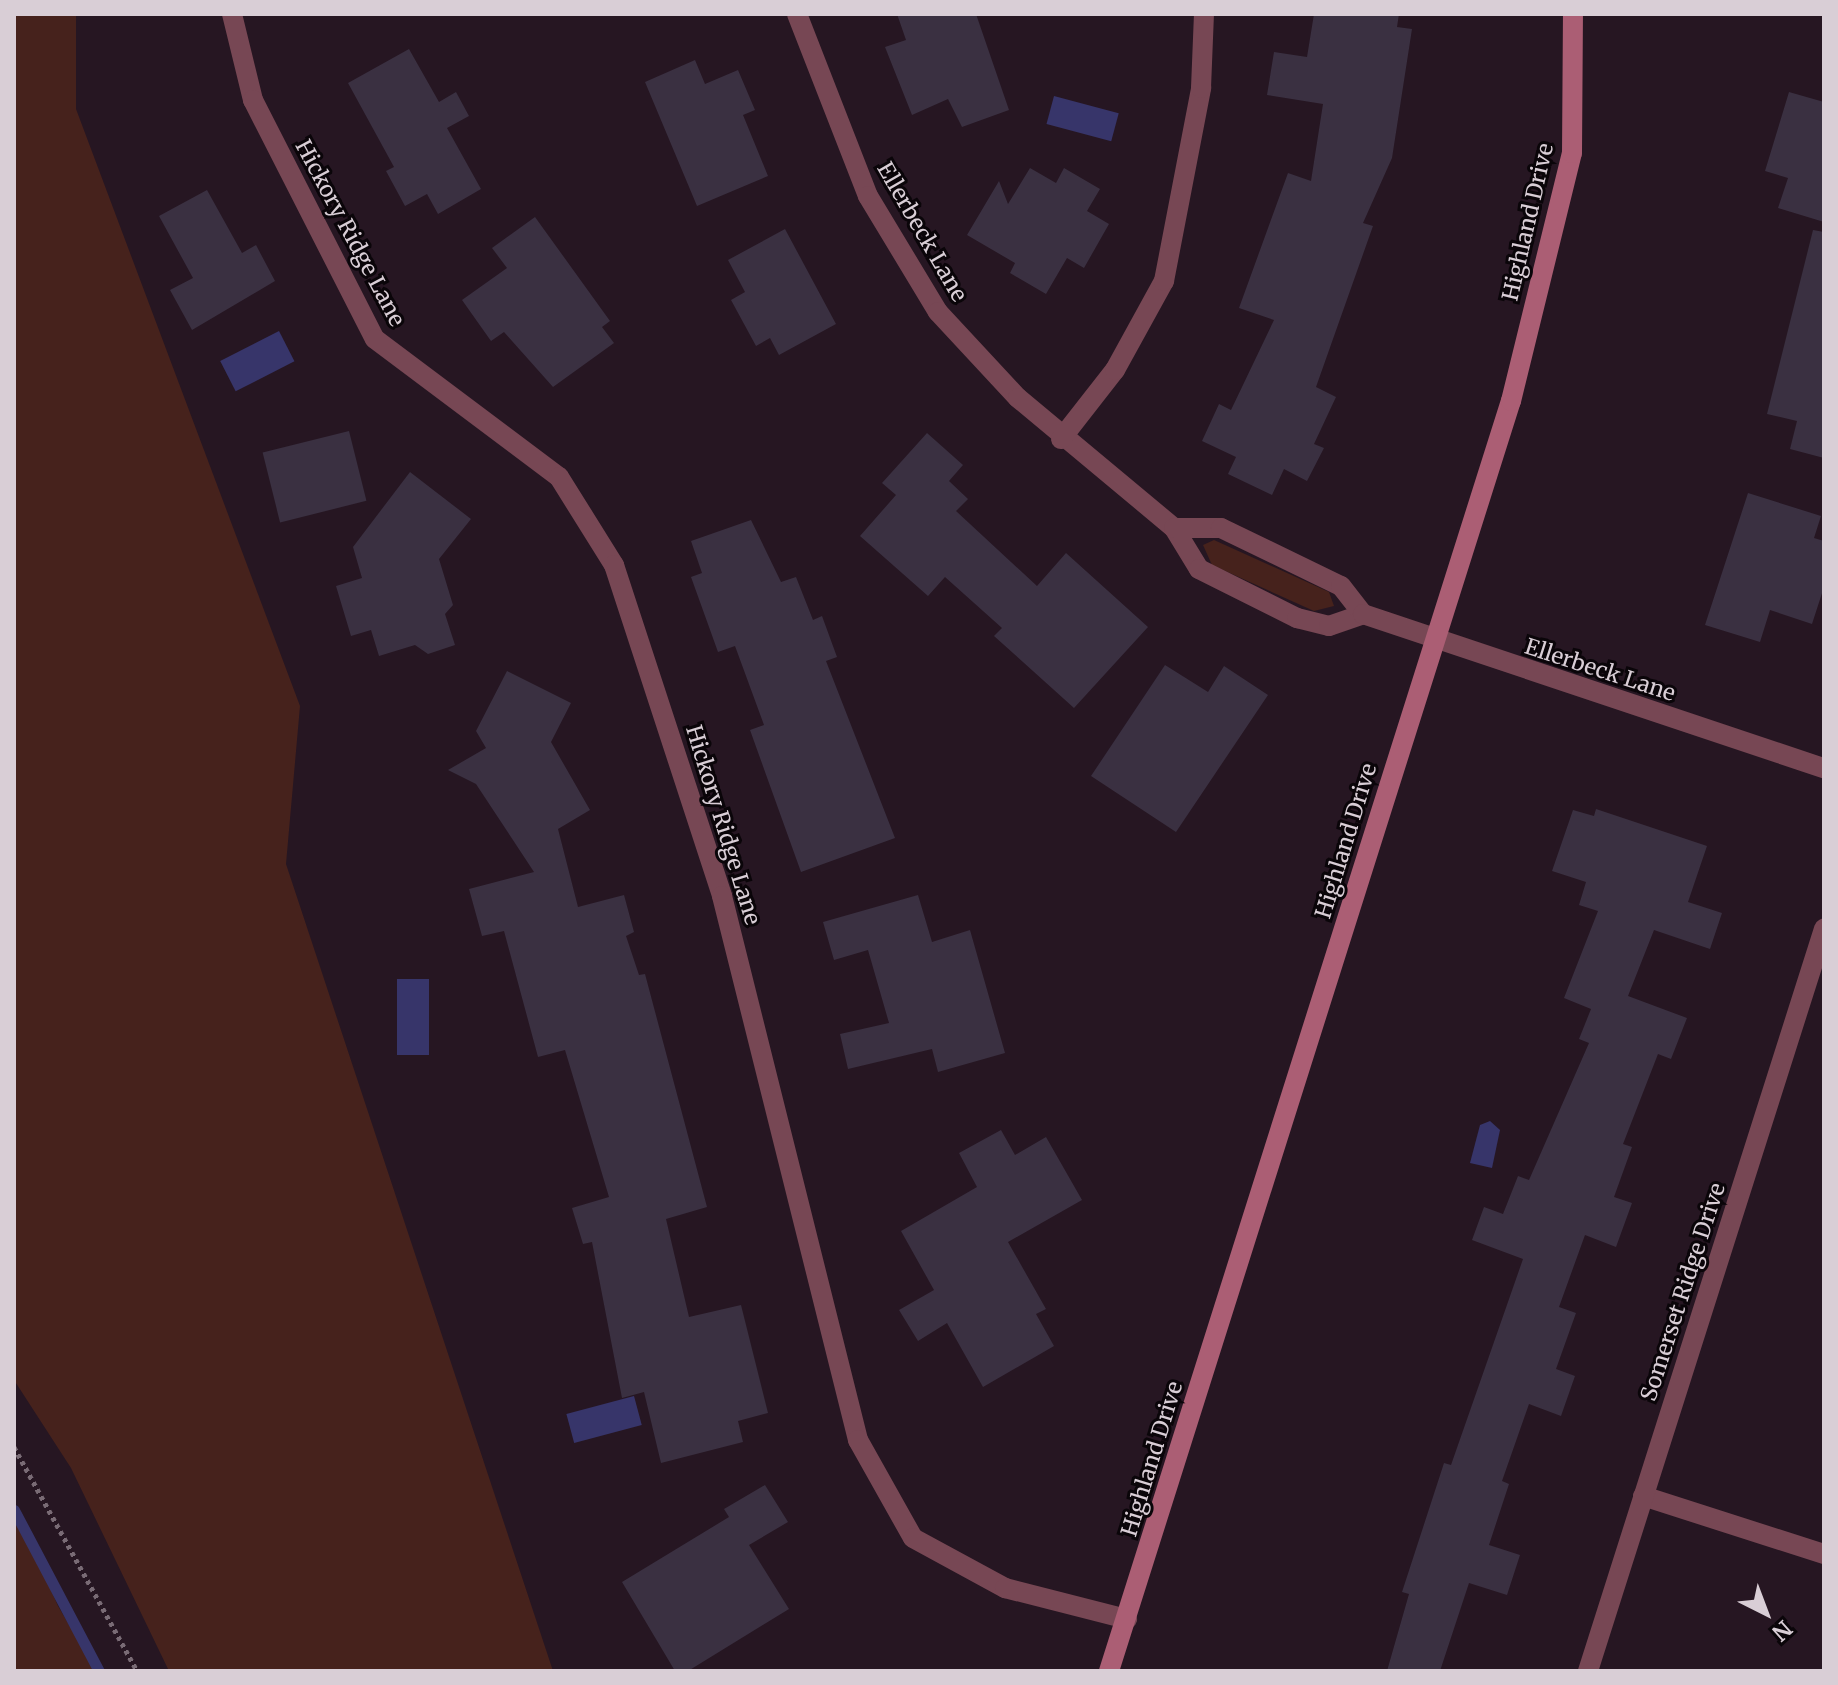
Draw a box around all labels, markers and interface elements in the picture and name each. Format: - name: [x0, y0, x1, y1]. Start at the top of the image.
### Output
- street label: Hickory Ridge Lane: [290, 135, 410, 331]
- street label: Highland Drive: [1497, 141, 1559, 303]
- street label: Ellerbeck Lane: [871, 158, 973, 306]
- street label: Ellerbeck Lane: [1521, 633, 1679, 707]
- street label: Hickory Ridge Lane: [680, 722, 766, 928]
- street label: Highland Drive: [1310, 760, 1382, 922]
- street label: Somerset Ridge Drive: [1635, 1180, 1731, 1404]
- street label: Highland Drive: [1116, 1378, 1188, 1540]
- north arrow: [1726, 1573, 1806, 1653]
- text: N: [1766, 1615, 1798, 1647]

